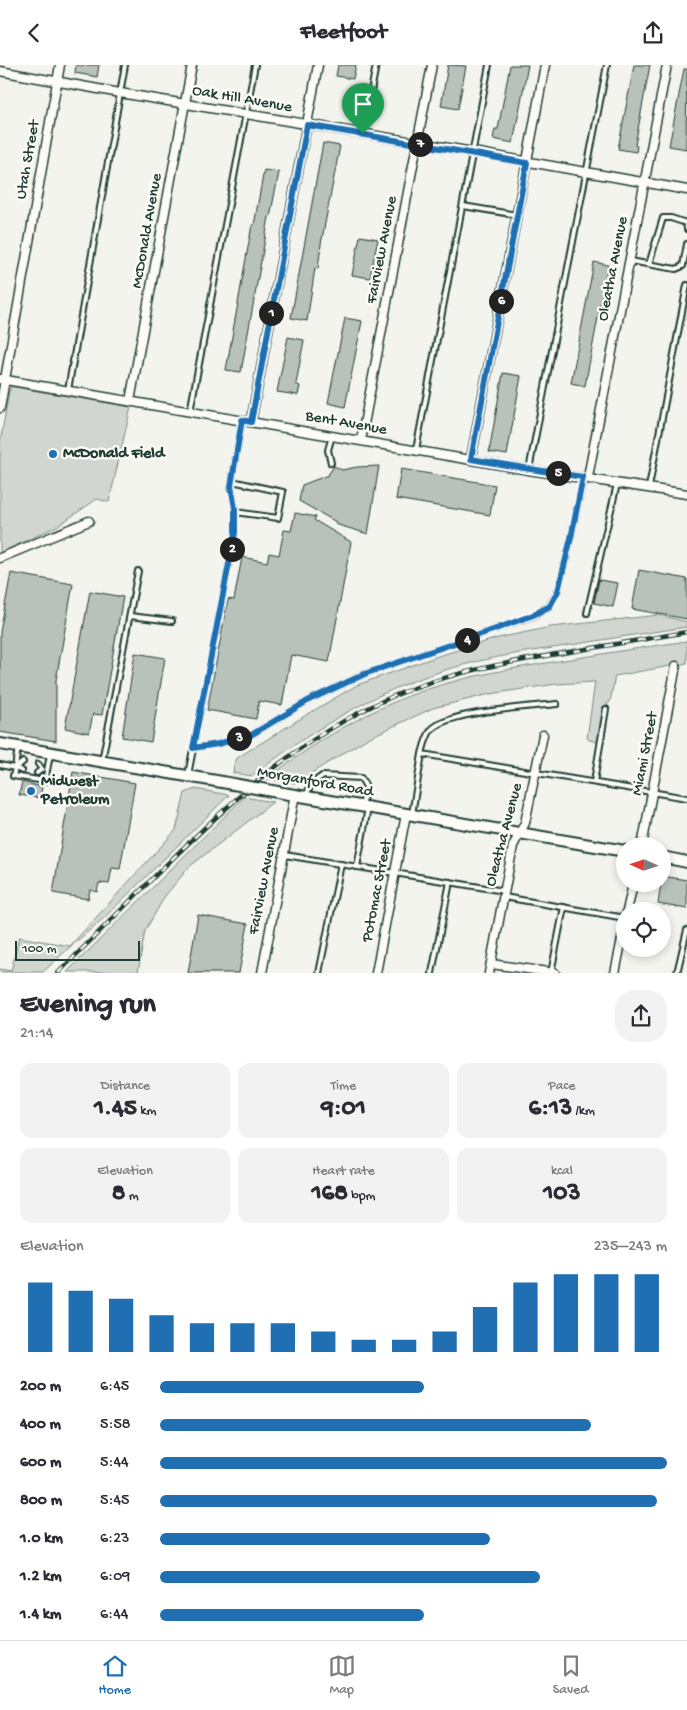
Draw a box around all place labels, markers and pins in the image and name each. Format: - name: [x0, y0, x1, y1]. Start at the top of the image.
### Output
- pin: [342, 83, 384, 134]
- pin: 7: [408, 131, 432, 157]
- pin: 6: [488, 289, 514, 313]
- pin: 1: [258, 301, 284, 325]
- place label: McDonald Field: [63, 445, 166, 464]
- marker: McDonald Field: [47, 448, 59, 460]
- pin: 5: [546, 461, 570, 485]
- pin: 2: [220, 537, 244, 561]
- pin: 4: [454, 627, 480, 653]
- pin: 3: [226, 725, 252, 751]
- place label: Midwest Petroleum: [40, 773, 110, 810]
- marker: Midwest Petroleum: [25, 785, 37, 797]

